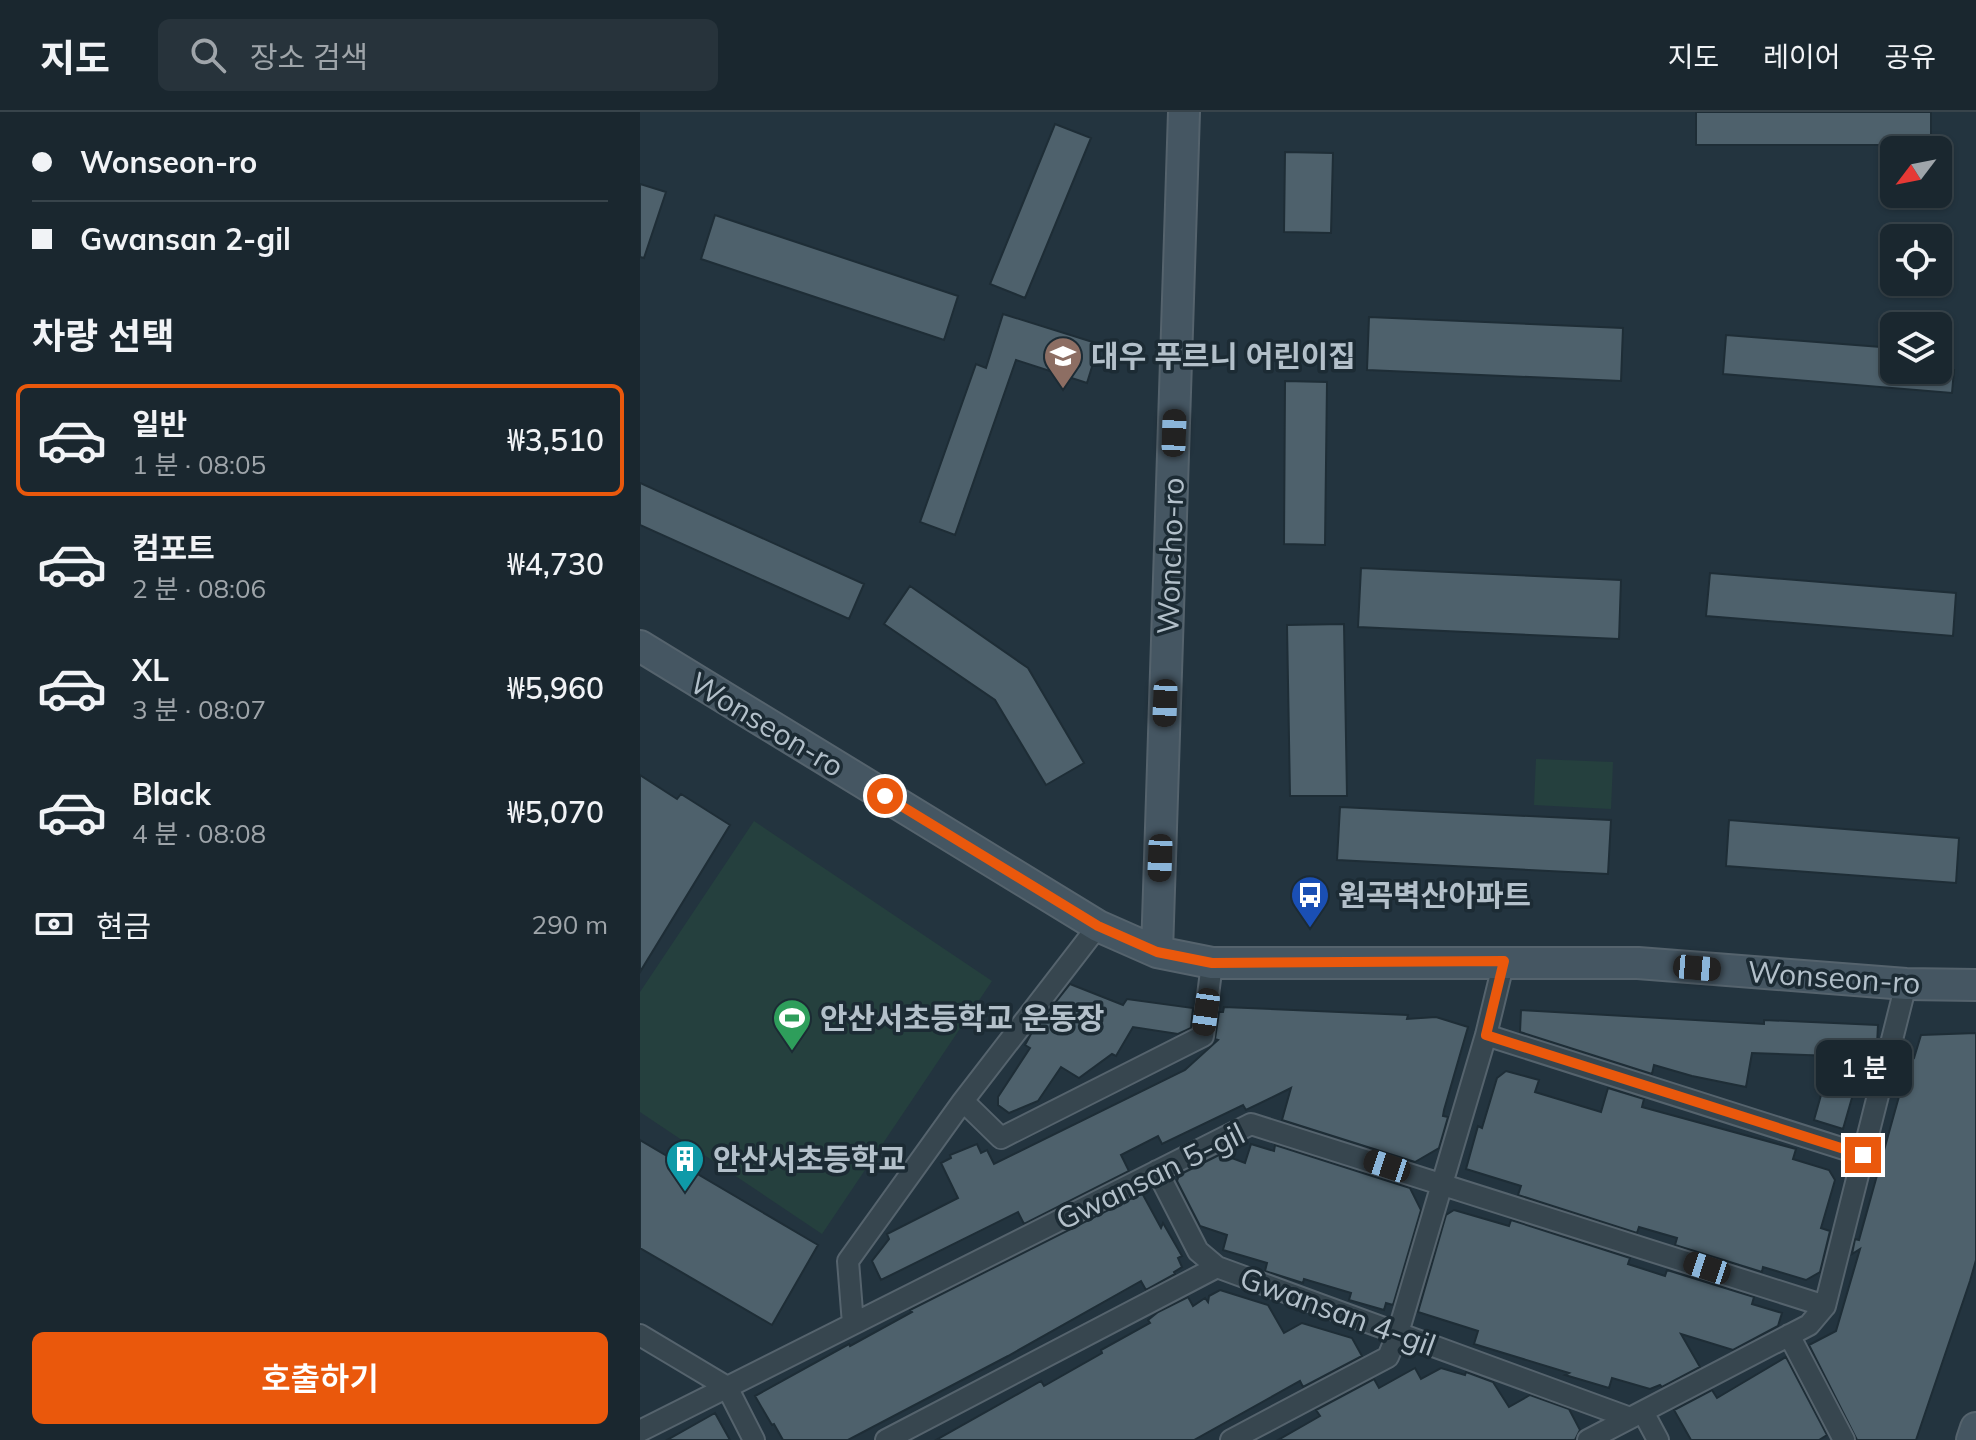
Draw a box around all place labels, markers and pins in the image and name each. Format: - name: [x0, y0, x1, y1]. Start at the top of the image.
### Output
- school or university icon: 대우 푸르니 어린이집: [1042, 335, 1084, 390]
- place label: 대우 푸르니 어린이집: [1091, 337, 1356, 375]
- bus stop icon: 원곡벽산아파트: [1289, 874, 1331, 929]
- place label: 원곡벽산아파트: [1338, 876, 1531, 914]
- sports icon: 안산서초등학교 운동장: [771, 997, 813, 1052]
- place label: 안산서초등학교 운동장: [820, 999, 1105, 1037]
- building icon: 안산서초등학교: [664, 1138, 706, 1193]
- place label: 안산서초등학교: [713, 1140, 906, 1178]

